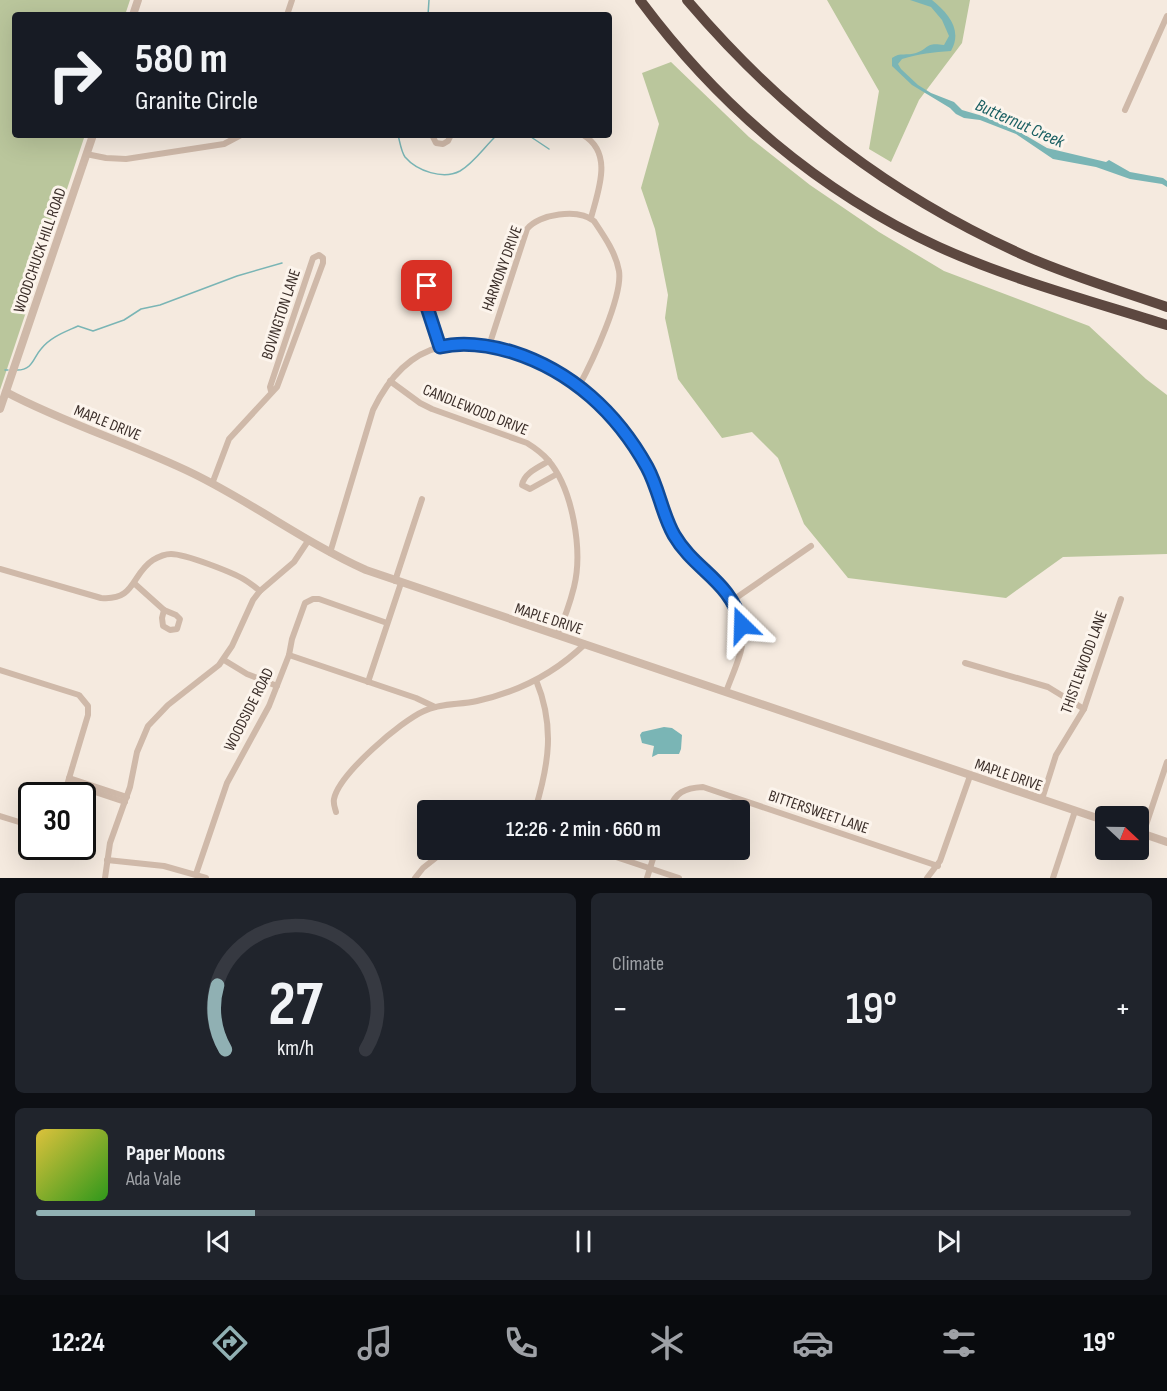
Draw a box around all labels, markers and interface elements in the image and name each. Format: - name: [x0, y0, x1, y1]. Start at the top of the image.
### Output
- text: 580 m: [135, 34, 228, 85]
- icon: right: [36, 36, 114, 114]
- text: Granite Circle: [135, 85, 258, 117]
- water label: Butternut Creek: [972, 95, 1069, 153]
- street label: WOODCHUCK HILL ROAD: [10, 185, 71, 315]
- street label: HARMONY DRIVE: [478, 223, 527, 314]
- pin: [401, 260, 452, 311]
- street label: BOVINGTON LANE: [258, 267, 305, 362]
- icon: arrive: [410, 269, 443, 302]
- street label: CANDLEWOOD DRIVE: [420, 381, 531, 440]
- street label: MAPLE DRIVE: [71, 401, 144, 445]
- position arrow: [710, 593, 774, 657]
- street label: MAPLE DRIVE: [512, 600, 585, 639]
- street label: THISTLEWOOD LANE: [1057, 609, 1112, 716]
- street label: WOODSIDE ROAD: [220, 665, 278, 754]
- street label: MAPLE DRIVE: [972, 755, 1045, 796]
- speed limit sign: 30: [18, 782, 96, 860]
- street label: BITTERSWEET LANE: [766, 786, 871, 838]
- north arrow: [1095, 806, 1149, 860]
- map controls: [1095, 806, 1149, 860]
- text: 12:26 · 2 min · 660 m: [506, 816, 661, 843]
- text: Climate: [612, 952, 664, 976]
- text: 27: [268, 968, 324, 1043]
- text: 19°: [846, 982, 897, 1037]
- text: −: [612, 989, 628, 1029]
- text: +: [1115, 989, 1131, 1029]
- text: km/h: [277, 1036, 314, 1061]
- text: Paper Moons: [126, 1140, 225, 1167]
- text: Ada Vale: [126, 1167, 181, 1191]
- icon: previous: [202, 1225, 235, 1258]
- icon: pause: [567, 1225, 600, 1258]
- icon: next: [932, 1225, 965, 1258]
- icon: directions: [209, 1322, 251, 1364]
- icon: music: [354, 1322, 396, 1364]
- icon: phone: [500, 1322, 542, 1364]
- icon: climate: [646, 1322, 688, 1364]
- icon: car: [792, 1322, 834, 1364]
- icon: filters: [938, 1322, 980, 1364]
- text: 12:24: [52, 1327, 105, 1359]
- text: 19°: [1083, 1327, 1115, 1359]

